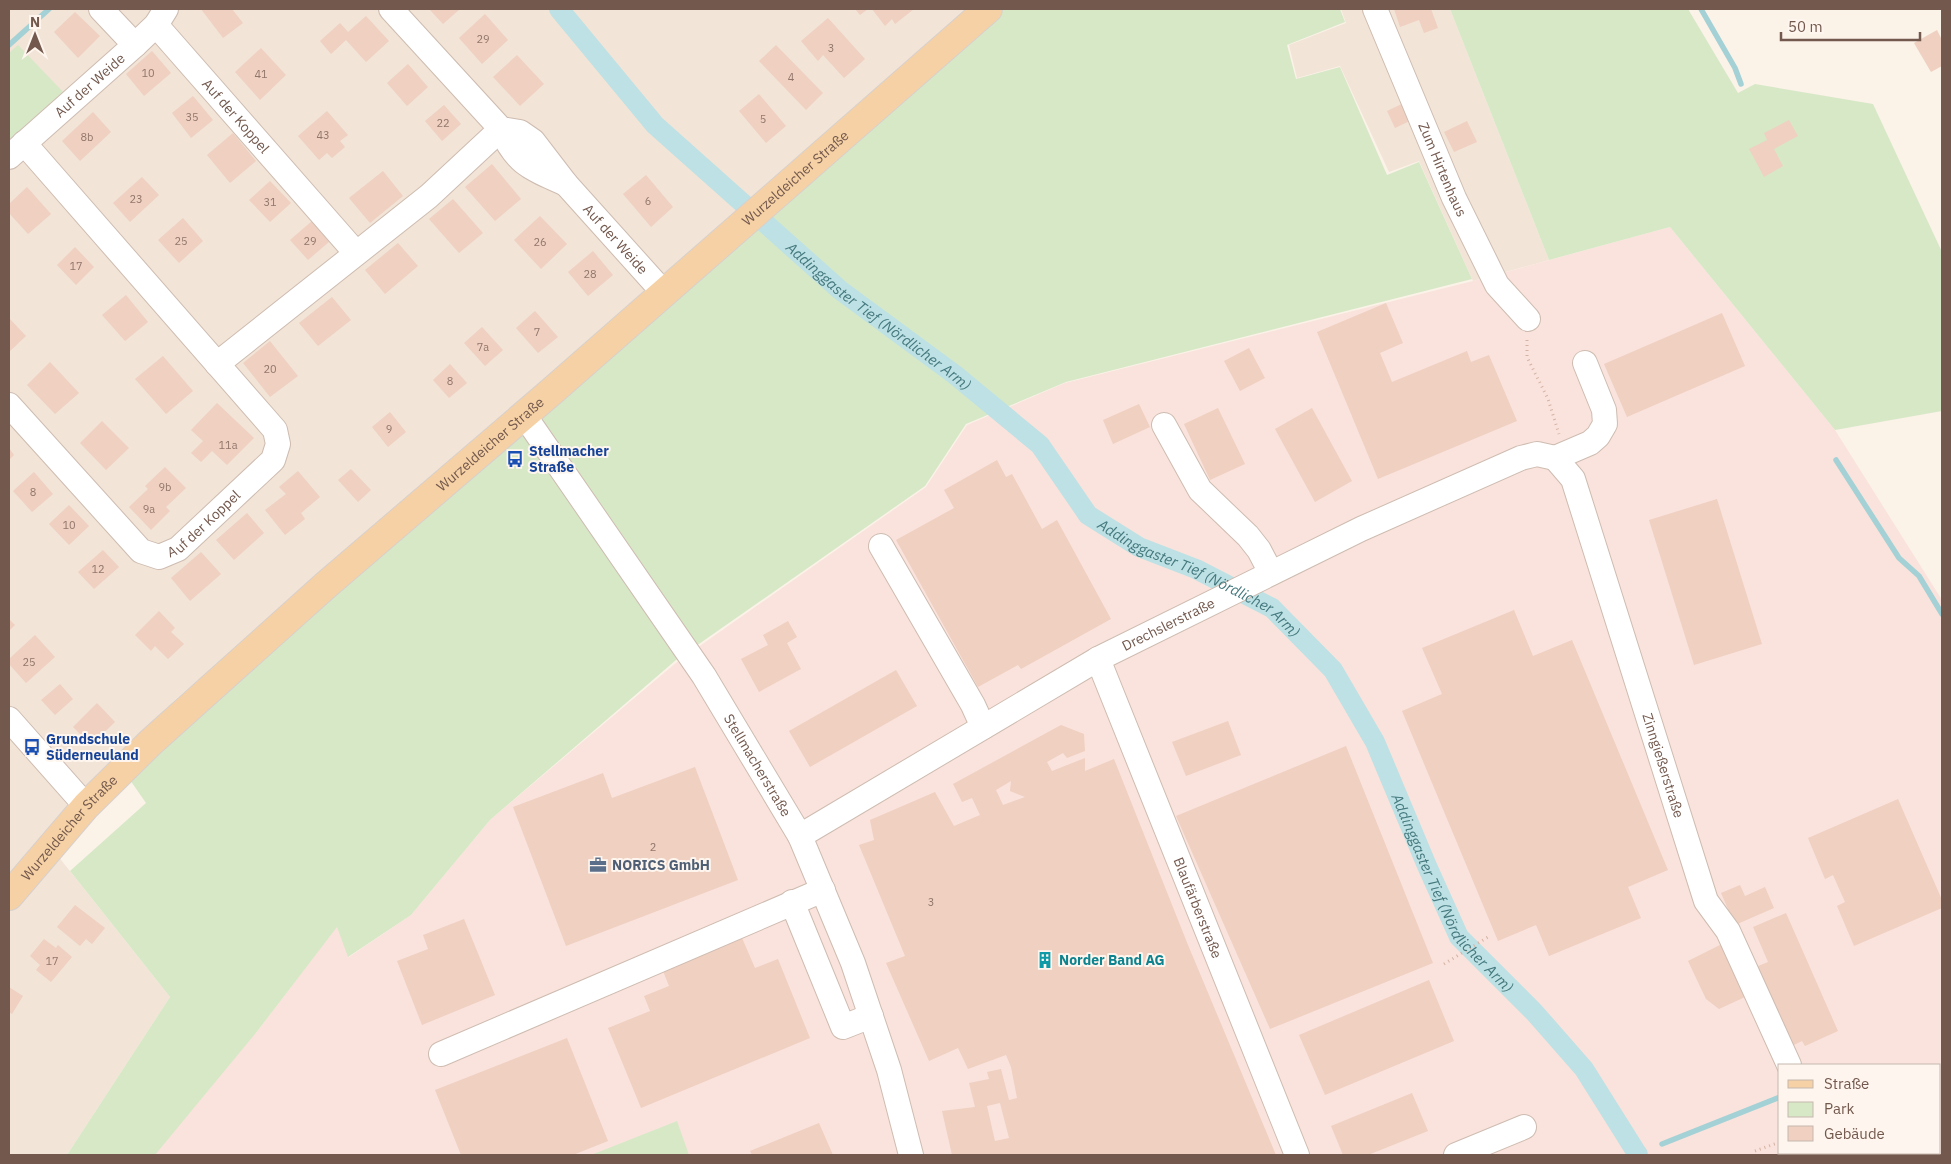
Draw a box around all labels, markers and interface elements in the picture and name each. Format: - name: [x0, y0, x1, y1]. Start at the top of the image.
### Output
- north arrow: [10, 10, 60, 60]
- scale bar: [1781, 10, 1920, 42]
- text: N: [30, 13, 40, 31]
- text: 50 m: [1788, 17, 1823, 36]
- house number: 29: [476, 32, 490, 46]
- house number: 3: [828, 41, 834, 55]
- street label: Auf der Weide: [51, 49, 129, 121]
- house number: 10: [141, 66, 155, 80]
- house number: 41: [254, 67, 268, 81]
- house number: 4: [788, 70, 795, 84]
- street label: Auf der Koppel: [198, 75, 273, 157]
- house number: 35: [185, 110, 199, 124]
- house number: 5: [760, 112, 766, 126]
- house number: 22: [436, 116, 450, 130]
- street label: Zum Hirtenhaus: [1414, 120, 1471, 220]
- street label: Wurzeldeicher Straße: [738, 126, 853, 230]
- house number: 43: [316, 128, 330, 142]
- house number: 8b: [81, 130, 93, 144]
- house number: 23: [129, 192, 143, 206]
- house number: 6: [645, 194, 651, 208]
- house number: 31: [263, 195, 277, 209]
- street label: Auf der Weide: [579, 200, 652, 278]
- house number: 25: [174, 234, 188, 248]
- house number: 29: [303, 234, 317, 248]
- house number: 26: [533, 235, 547, 249]
- water label: Addinggaster Tief (Nördlicher Arm): [782, 237, 975, 394]
- house number: 17: [69, 259, 83, 273]
- house number: 28: [583, 267, 597, 281]
- house number: 7: [534, 325, 540, 339]
- house number: 7a: [477, 340, 489, 354]
- house number: 20: [263, 362, 277, 376]
- house number: 8: [447, 374, 453, 388]
- street label: Wurzeldeicher Straße: [433, 393, 548, 495]
- house number: 9: [386, 422, 392, 436]
- house number: 11a: [218, 438, 238, 452]
- place label: Stellmacher Straße: [529, 442, 609, 476]
- bus stop icon: Stellmacher Straße: [505, 449, 525, 469]
- house number: 9b: [159, 480, 171, 494]
- house number: 8: [30, 485, 36, 499]
- street label: Auf der Koppel: [164, 486, 244, 562]
- house number: 9a: [143, 502, 155, 516]
- water label: Addinggaster Tief (Nördlicher Arm): [1094, 514, 1305, 641]
- house number: 10: [62, 518, 76, 532]
- house number: 12: [91, 562, 105, 576]
- street label: Drechslerstraße: [1119, 594, 1218, 655]
- house number: 25: [22, 655, 36, 669]
- street label: Stellmacherstraße: [720, 710, 795, 820]
- street label: Zinngießerstraße: [1638, 711, 1688, 820]
- place label: Grundschule Süderneuland: [46, 730, 139, 764]
- bus stop icon: Grundschule Süderneuland: [22, 737, 42, 757]
- street label: Wurzeldeicher Straße: [17, 771, 121, 884]
- water label: Addinggaster Tief (Nördlicher Arm): [1388, 790, 1518, 996]
- house number: 2: [650, 840, 656, 854]
- office icon: NORICS GmbH: [588, 855, 608, 875]
- street label: Blaufärberstraße: [1169, 855, 1226, 961]
- place label: NORICS GmbH: [612, 856, 710, 874]
- house number: 3: [928, 895, 934, 909]
- building icon: Norder Band AG: [1035, 950, 1055, 970]
- place label: Norder Band AG: [1059, 951, 1165, 969]
- house number: 17: [45, 954, 59, 968]
- legend: [1778, 1064, 1941, 1154]
- text: Straße: [1824, 1074, 1869, 1093]
- text: Park: [1824, 1099, 1854, 1118]
- text: Gebäude: [1824, 1124, 1885, 1143]

